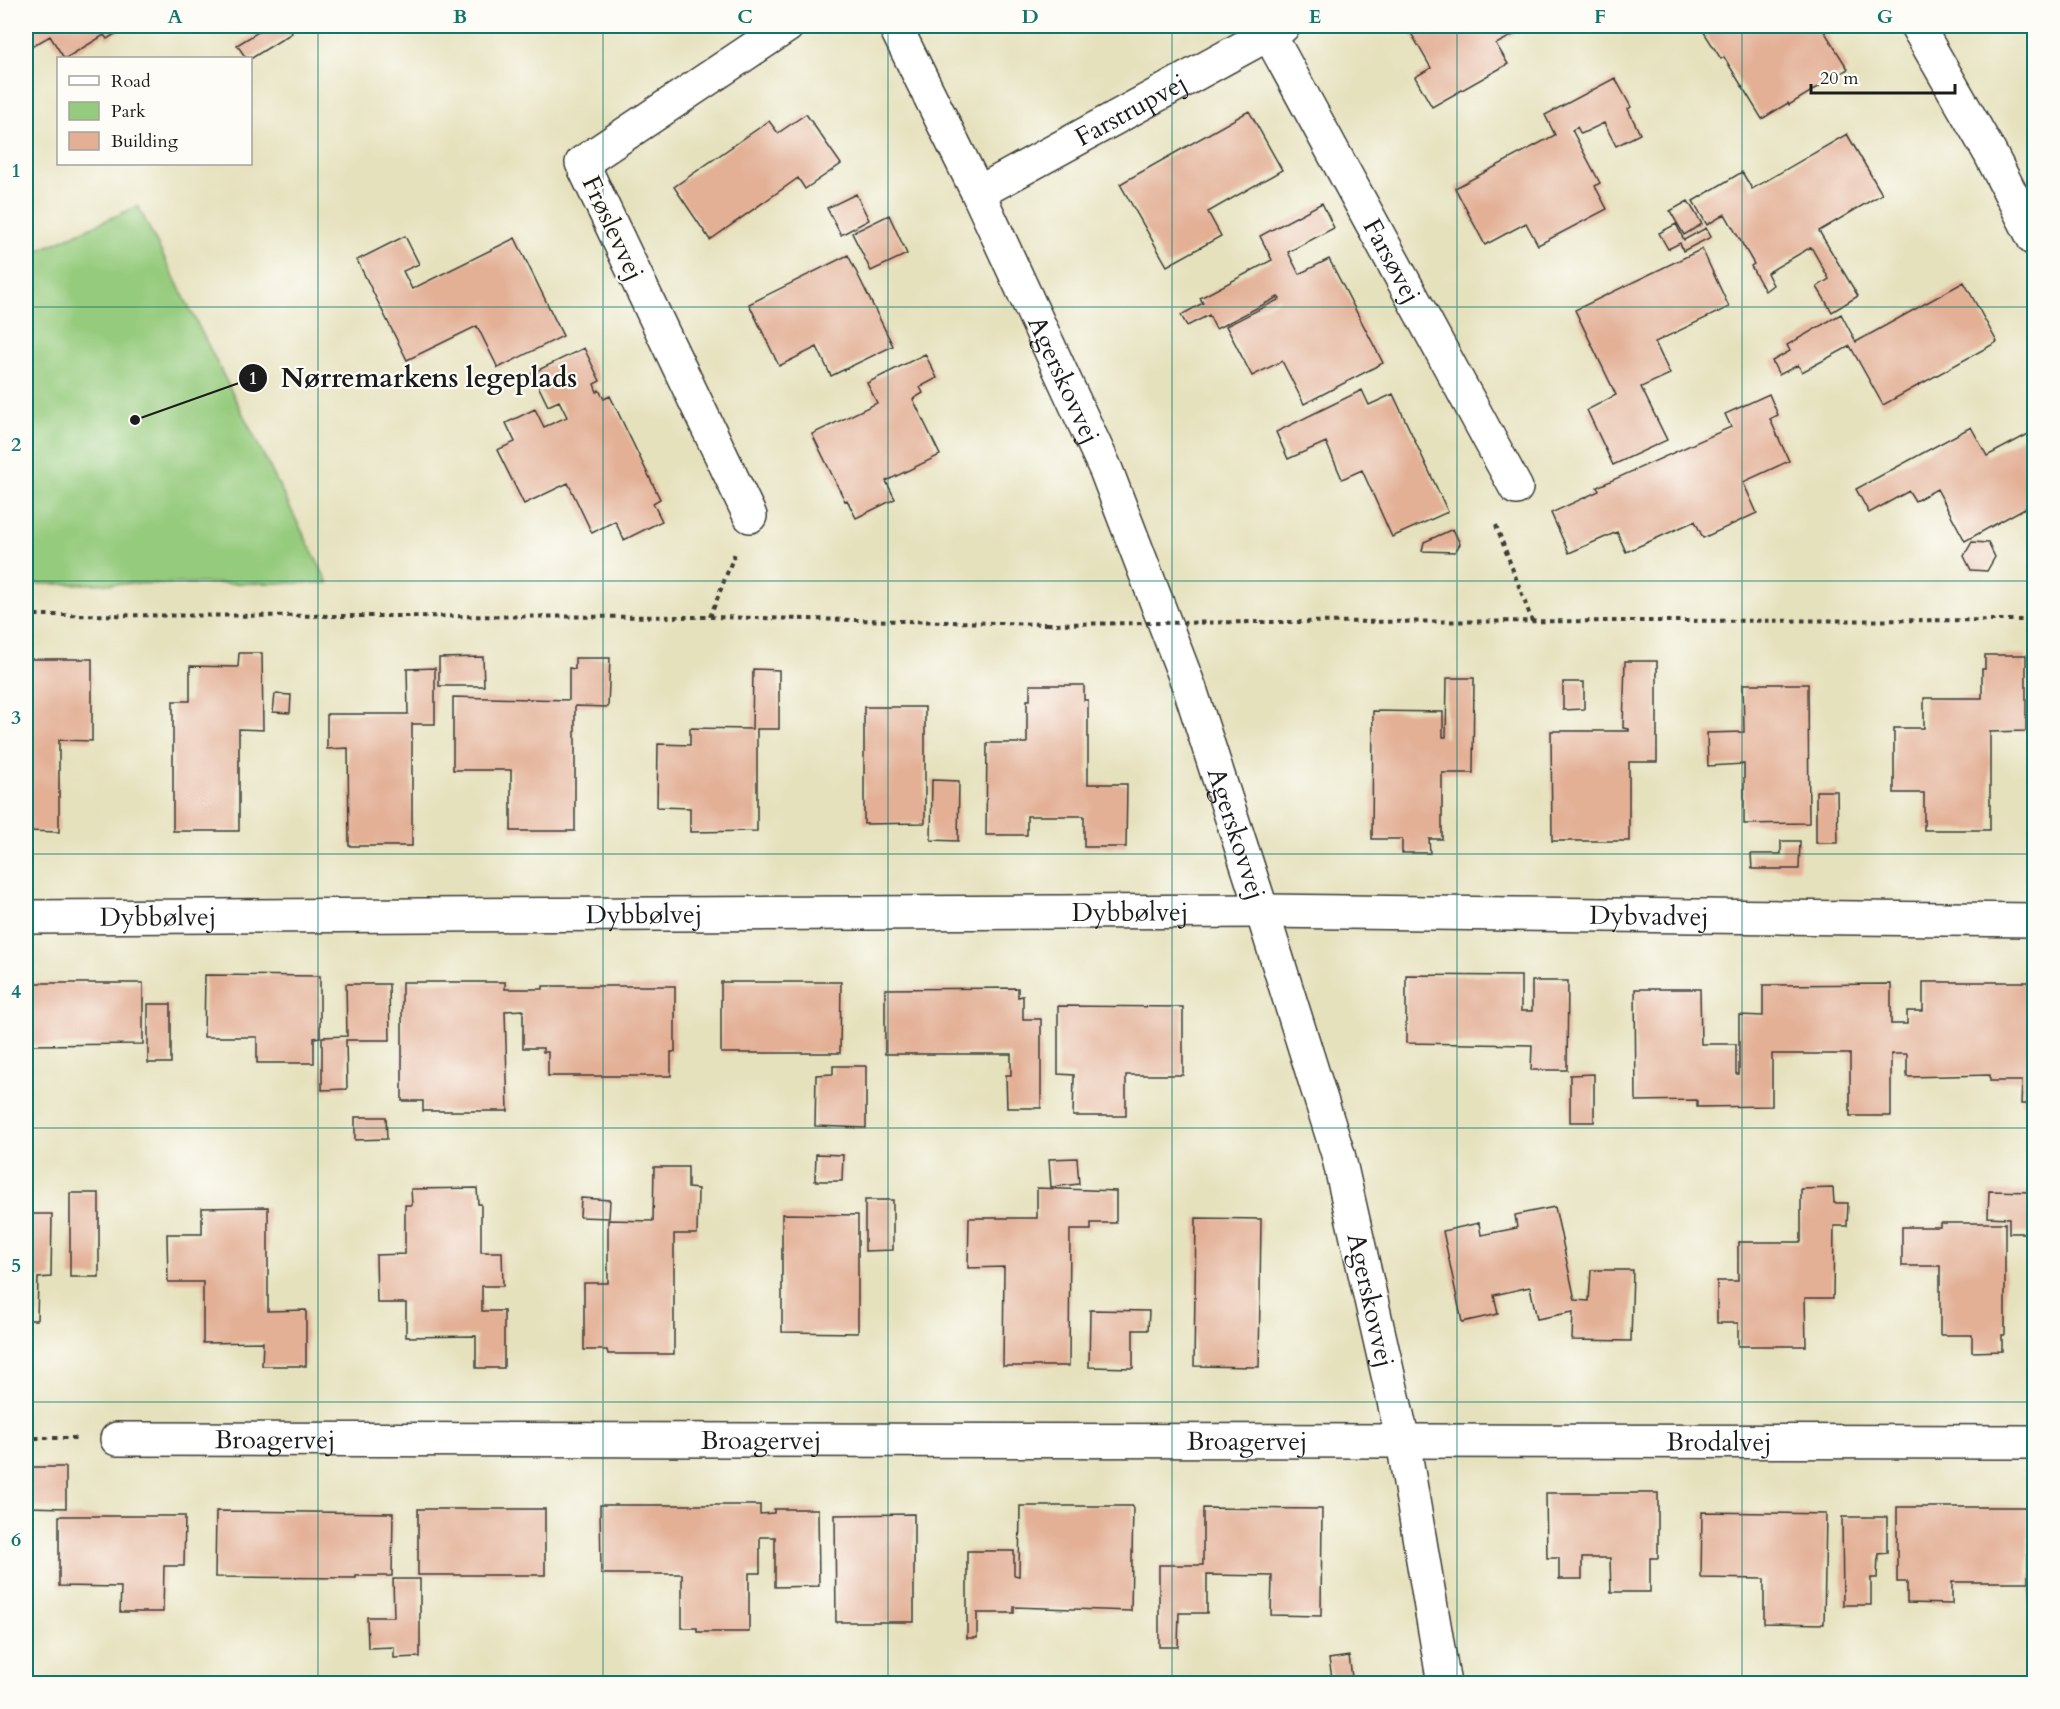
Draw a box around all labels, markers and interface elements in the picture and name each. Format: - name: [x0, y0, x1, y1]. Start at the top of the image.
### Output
- text: A: [167, 3, 183, 30]
- text: B: [453, 3, 467, 30]
- text: C: [737, 3, 753, 30]
- text: D: [1021, 3, 1039, 30]
- text: E: [1309, 3, 1321, 30]
- text: F: [1594, 3, 1606, 30]
- text: G: [1877, 3, 1893, 30]
- legend: [57, 57, 252, 165]
- scale bar: [1811, 57, 1955, 95]
- street label: Farstrupvej: [1069, 65, 1193, 154]
- text: 20 m: [1820, 66, 1859, 91]
- text: Road: [111, 69, 151, 94]
- text: Park: [111, 99, 146, 124]
- text: Building: [111, 129, 179, 154]
- text: 1: [11, 157, 21, 184]
- street label: Frøslevvej: [574, 170, 652, 286]
- street label: Farsøvej: [1355, 212, 1429, 309]
- street label: Agerskovvej: [1020, 310, 1109, 449]
- callout: Nørremarkens legeplads: [238, 355, 589, 400]
- text: Nørremarkens legeplads: [281, 360, 577, 397]
- text: 1: [248, 366, 258, 391]
- text: 2: [11, 431, 21, 458]
- text: 3: [11, 704, 21, 731]
- street label: Agerskovvej: [1199, 763, 1275, 904]
- street label: Dybbølvej: [1072, 894, 1188, 929]
- street label: Dybbølvej: [586, 896, 702, 932]
- street label: Dybvadvej: [1589, 897, 1709, 934]
- street label: Dybbølvej: [100, 899, 216, 934]
- text: 4: [11, 978, 21, 1005]
- street label: Agerskovvej: [1339, 1230, 1403, 1371]
- text: 5: [11, 1252, 21, 1279]
- street label: Broagervej: [215, 1422, 335, 1457]
- street label: Broagervej: [701, 1422, 821, 1458]
- street label: Broagervej: [1187, 1423, 1307, 1458]
- street label: Brodalvej: [1666, 1424, 1772, 1459]
- text: 6: [11, 1526, 21, 1553]

